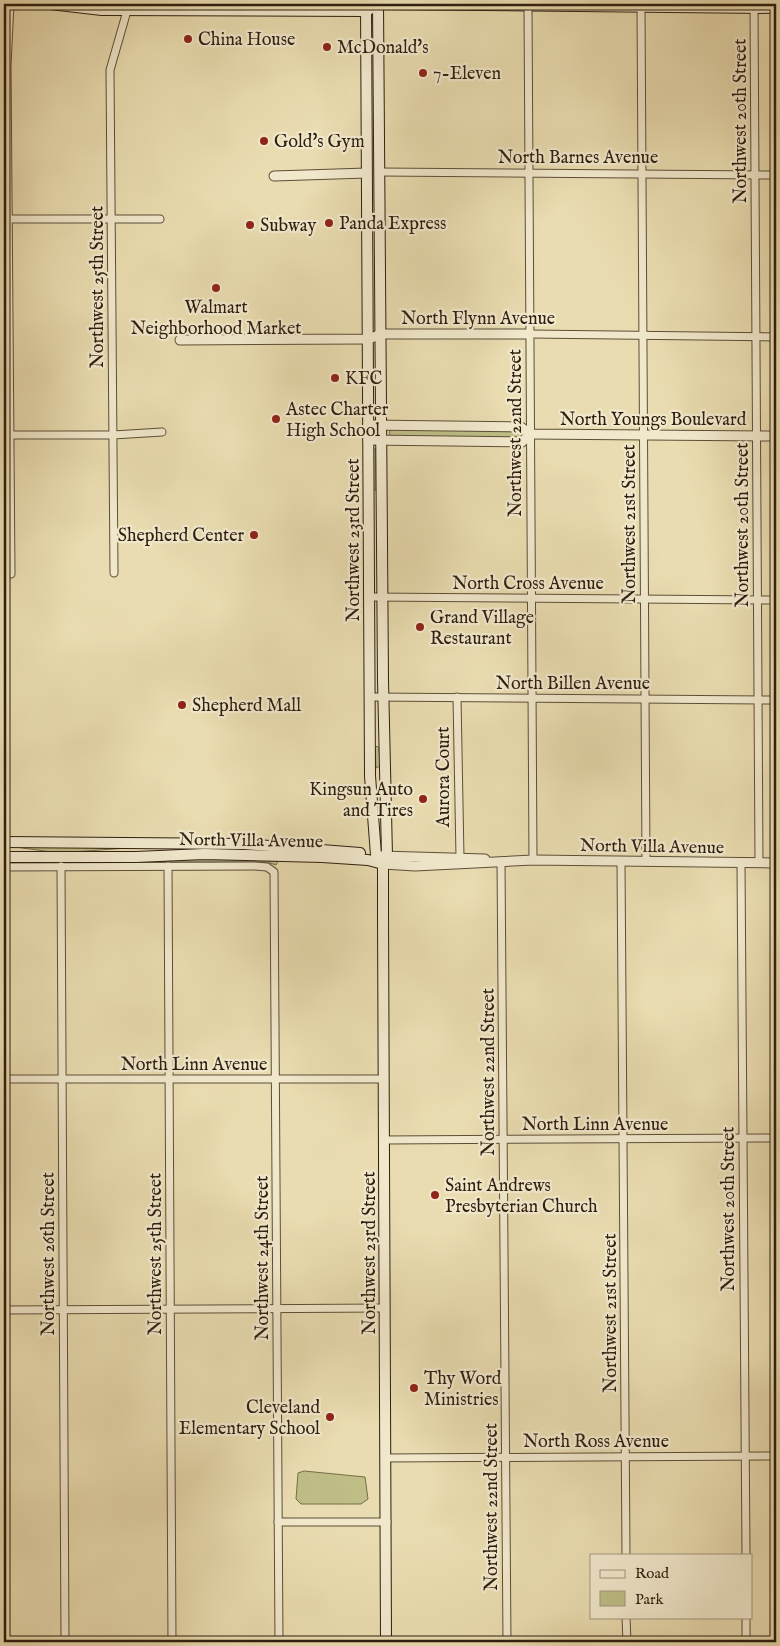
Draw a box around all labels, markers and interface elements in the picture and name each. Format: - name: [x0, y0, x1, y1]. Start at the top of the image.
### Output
- place label: China House: [198, 29, 295, 52]
- marker: China House: [182, 33, 194, 45]
- place label: McDonald's: [337, 37, 429, 60]
- street label: Northwest 20th Street: [730, 39, 753, 203]
- marker: McDonald's: [321, 41, 333, 53]
- place label: 7-Eleven: [433, 63, 502, 86]
- marker: 7-Eleven: [417, 67, 429, 79]
- place label: Gold's Gym: [274, 131, 365, 154]
- marker: Gold's Gym: [258, 135, 270, 147]
- street label: North Barnes Avenue: [498, 147, 658, 170]
- street label: Northwest 25th Street: [87, 206, 110, 368]
- place label: Panda Express: [339, 213, 446, 236]
- place label: Subway: [260, 215, 316, 238]
- marker: Panda Express: [323, 217, 335, 229]
- marker: Subway: [244, 219, 256, 231]
- marker: Walmart Neighborhood Market: [210, 282, 222, 294]
- place label: Walmart Neighborhood Market: [131, 297, 301, 341]
- street label: North Flynn Avenue: [401, 308, 555, 331]
- street label: Northwest 22nd Street: [505, 349, 528, 517]
- place label: KFC: [345, 368, 382, 391]
- marker: KFC: [329, 372, 341, 384]
- place label: Astec Charter High School: [285, 399, 389, 443]
- street label: North Youngs Boulevard: [560, 409, 747, 432]
- marker: Astec Charter High School: [270, 413, 282, 425]
- street label: Northwest 20th Street: [732, 443, 755, 607]
- street label: Northwest 21st Street: [619, 444, 642, 604]
- street label: Northwest 23rd Street: [343, 458, 366, 622]
- place label: Shepherd Center: [118, 525, 244, 548]
- marker: Shepherd Center: [248, 529, 260, 541]
- street label: North Cross Avenue: [452, 573, 604, 596]
- place label: Grand Village Restaurant: [430, 607, 534, 651]
- marker: Grand Village Restaurant: [414, 621, 426, 633]
- street label: North Billen Avenue: [496, 673, 650, 696]
- place label: Shepherd Mall: [192, 695, 301, 718]
- marker: Shepherd Mall: [176, 699, 188, 711]
- street label: Aurora Court: [433, 727, 456, 828]
- place label: Kingsun Auto and Tires: [309, 779, 413, 823]
- marker: Kingsun Auto and Tires: [417, 793, 429, 805]
- street label: North Villa Avenue: [179, 829, 323, 854]
- street label: North Villa Avenue: [580, 835, 724, 860]
- street label: Northwest 22nd Street: [478, 988, 501, 1156]
- street label: North Linn Avenue: [121, 1054, 267, 1077]
- street label: North Linn Avenue: [522, 1114, 668, 1137]
- street label: Northwest 20th Street: [718, 1127, 741, 1291]
- street label: Northwest 23rd Street: [359, 1171, 382, 1335]
- street label: Northwest 26th Street: [38, 1172, 61, 1336]
- street label: Northwest 25th Street: [145, 1173, 168, 1335]
- place label: Saint Andrews Presbyterian Church: [445, 1175, 598, 1219]
- street label: Northwest 24th Street: [252, 1176, 275, 1340]
- marker: Saint Andrews Presbyterian Church: [429, 1189, 441, 1201]
- street label: Northwest 21st Street: [600, 1233, 623, 1393]
- place label: Thy Word Ministries: [424, 1368, 502, 1412]
- marker: Thy Word Ministries: [408, 1382, 420, 1394]
- place label: Cleveland Elementary School: [179, 1397, 320, 1441]
- marker: Cleveland Elementary School: [324, 1411, 336, 1423]
- street label: Northwest 22nd Street: [481, 1423, 504, 1591]
- street label: North Ross Avenue: [523, 1431, 669, 1454]
- legend: [590, 1554, 752, 1618]
- text: Road: [635, 1564, 670, 1583]
- text: Park: [635, 1590, 665, 1609]

